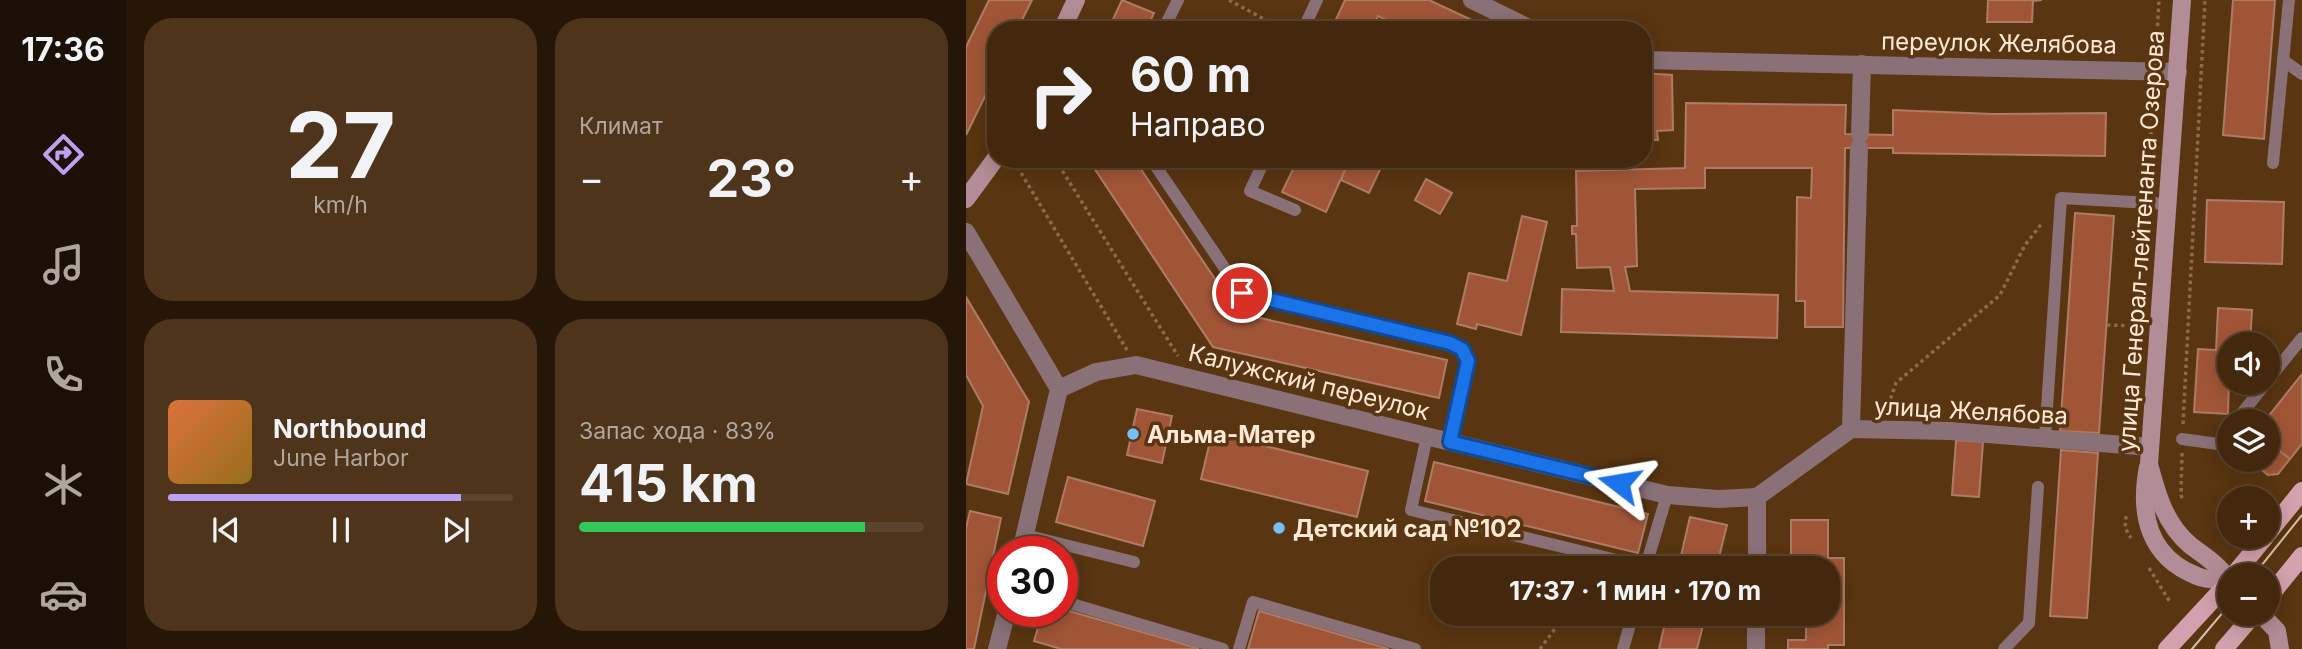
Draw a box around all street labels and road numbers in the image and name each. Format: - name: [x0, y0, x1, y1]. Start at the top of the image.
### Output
- street label: переулок Желябова: [1881, 26, 2117, 60]
- street label: улица Генерал-лейтенанта Озерова: [2112, 29, 2170, 453]
- street label: Калужский переулок: [1186, 338, 1432, 426]
- street label: улица Желябова: [1873, 391, 2069, 431]

